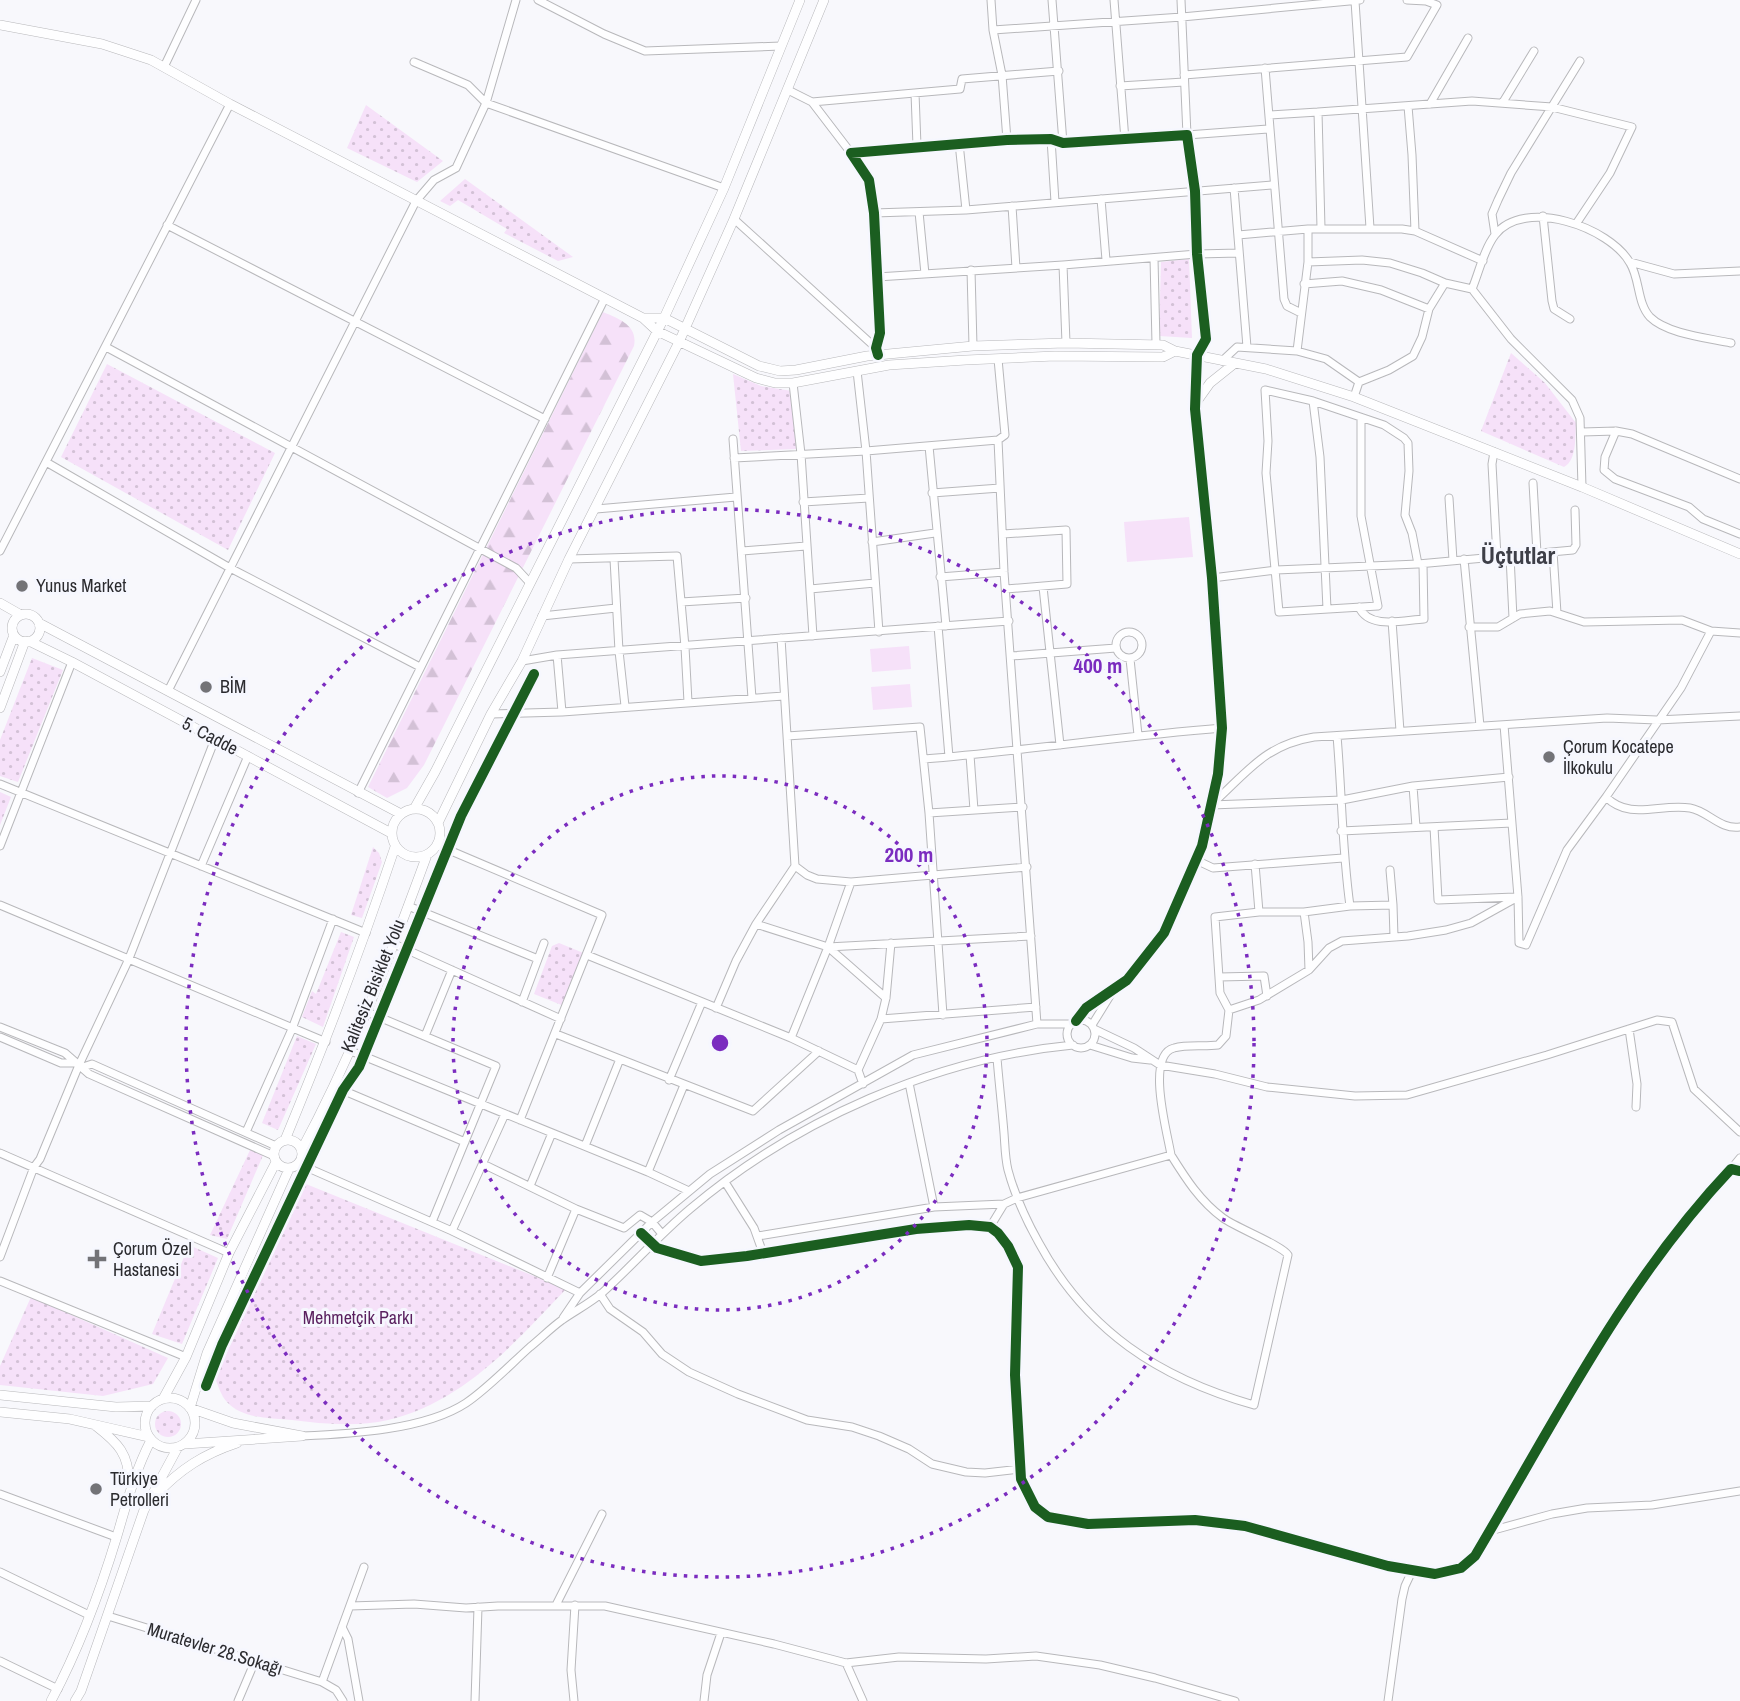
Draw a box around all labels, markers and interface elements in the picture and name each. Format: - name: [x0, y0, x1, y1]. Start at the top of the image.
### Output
- district label: Üçtutlar: [1481, 539, 1556, 571]
- place label: Yunus Market: [36, 573, 126, 598]
- marker: Yunus Market: [14, 578, 30, 594]
- text: 400 m: [1074, 651, 1122, 680]
- place label: BİM: [220, 674, 246, 699]
- marker: BİM: [198, 679, 214, 695]
- street label: 5. Cadde: [178, 710, 243, 761]
- place label: Çorum Kocatepe İlkokulu: [1563, 734, 1674, 780]
- marker: Çorum Kocatepe İlkokulu: [1541, 749, 1557, 765]
- text: 200 m: [885, 840, 933, 869]
- street label: Kalitesiz Bisiklet Yolu: [334, 916, 411, 1056]
- centre of rings: [708, 1031, 732, 1055]
- place label: Çorum Özel Hastanesi: [113, 1236, 192, 1282]
- marker: Çorum Özel Hastanesi: [87, 1249, 107, 1269]
- park label: Mehmetçik Parkı: [303, 1305, 413, 1330]
- place label: Türkiye Petrolleri: [110, 1466, 169, 1512]
- marker: Türkiye Petrolleri: [88, 1481, 104, 1497]
- street label: Muratevler 28.Sokağı: [144, 1616, 286, 1681]

